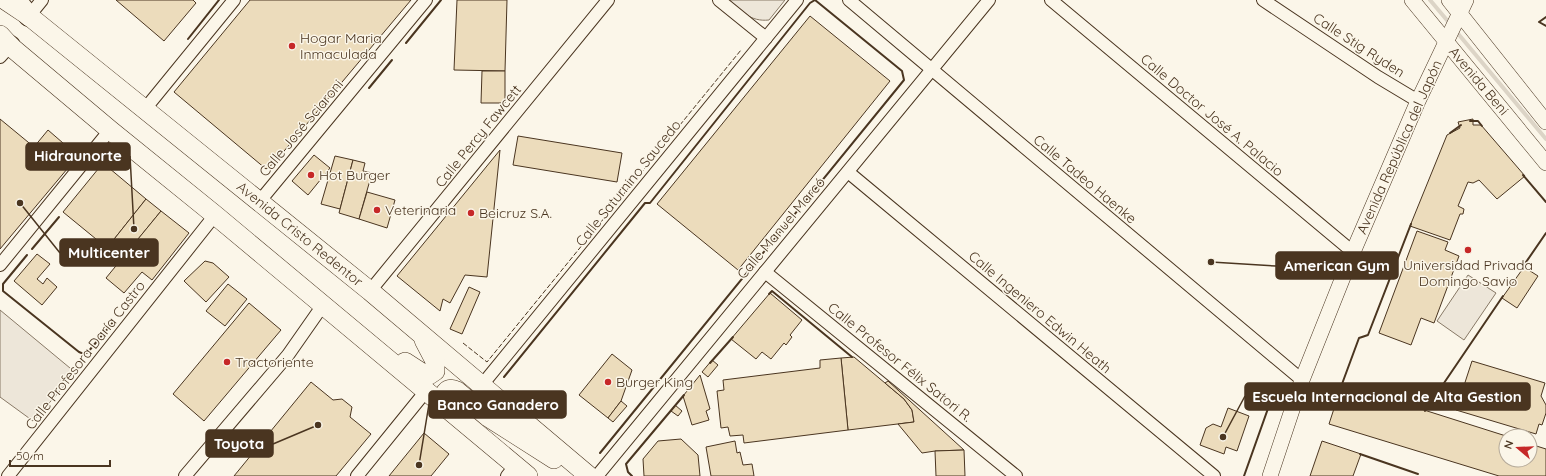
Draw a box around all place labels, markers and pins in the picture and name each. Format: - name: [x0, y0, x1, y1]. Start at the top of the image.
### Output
- place label: Hogar Maria Inmaculada: [300, 29, 382, 63]
- marker: Hogar Maria Inmaculada: [287, 41, 297, 51]
- callout: Hidraunorte: [26, 143, 130, 170]
- place label: Hot Burger: [319, 166, 391, 184]
- marker: Hot Burger: [306, 170, 316, 180]
- place label: Veterinaria: [385, 201, 456, 219]
- place label: Beicruz S.A.: [479, 204, 552, 222]
- marker: Veterinaria: [372, 205, 382, 215]
- marker: Beicruz S.A.: [466, 208, 476, 218]
- callout: Multicenter: [60, 239, 158, 266]
- marker: Universidad Privada Domingo Savio: [1463, 245, 1473, 255]
- callout: American Gym: [1276, 252, 1398, 279]
- place label: Universidad Privada Domingo Savio: [1403, 256, 1533, 290]
- place label: Tractoriente: [235, 353, 314, 371]
- marker: Tractoriente: [222, 357, 232, 367]
- place label: Burger King: [616, 373, 693, 391]
- marker: Burger King: [603, 377, 613, 387]
- callout: Escuela Internacional de Alta Gestion: [1245, 383, 1530, 410]
- callout: Banco Ganadero: [429, 391, 566, 418]
- callout: Toyota: [206, 430, 273, 457]

